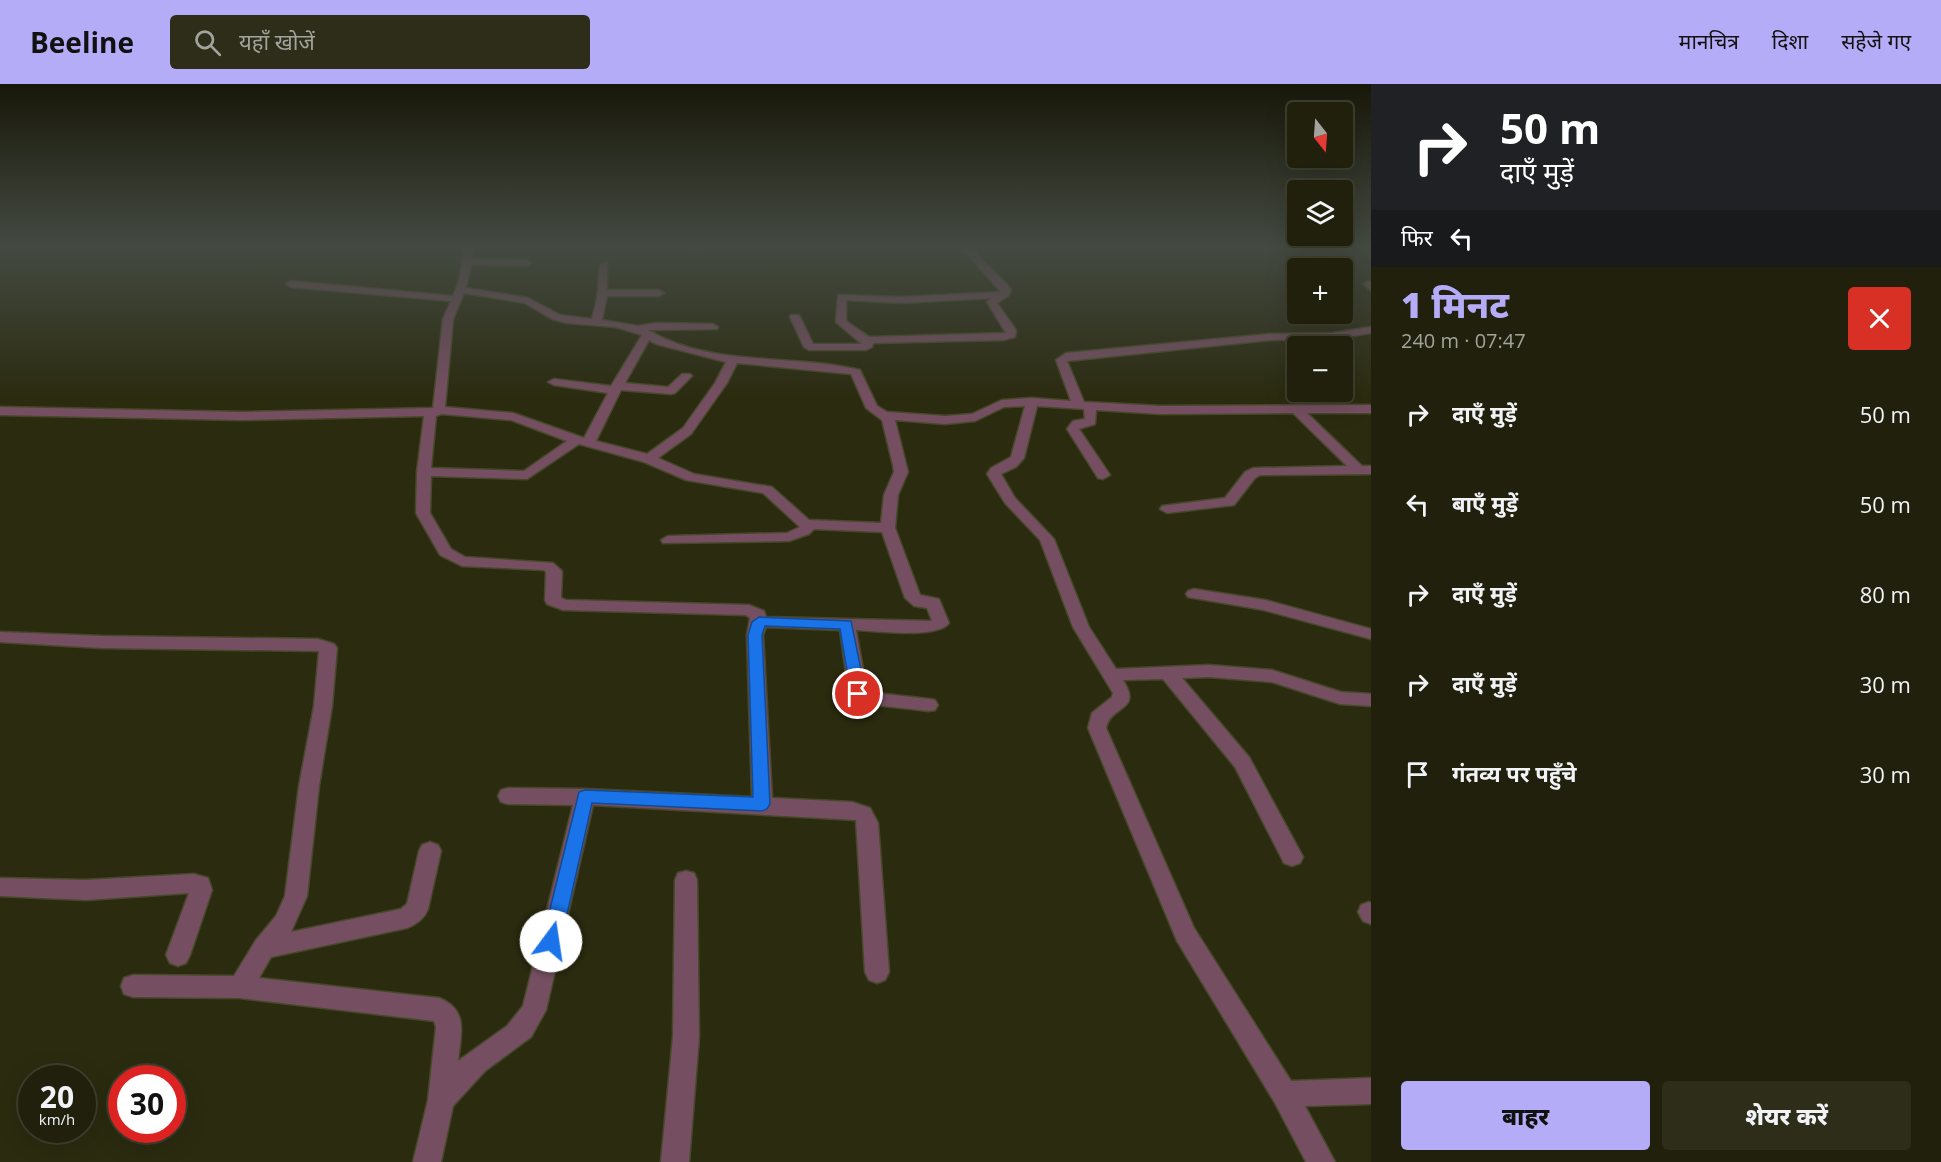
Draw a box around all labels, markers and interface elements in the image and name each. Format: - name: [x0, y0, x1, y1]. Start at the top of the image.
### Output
- search box: [170, 15, 590, 69]
- text: Beeline: [30, 23, 134, 61]
- icon: search: [191, 26, 224, 59]
- text: यहाँ खोजें: [239, 26, 315, 56]
- text: मानचित्र: [1679, 27, 1739, 55]
- text: दिशा: [1772, 27, 1808, 55]
- text: सहेजे गए: [1841, 27, 1911, 55]
- text: 50 m: [1500, 99, 1600, 156]
- north arrow: [1287, 102, 1353, 168]
- map controls: [1287, 102, 1353, 402]
- icon: right: [1401, 108, 1479, 186]
- text: दाएँ मुड़ें: [1500, 153, 1574, 190]
- button: layers: [1287, 180, 1353, 246]
- text: फिर: [1401, 222, 1433, 252]
- icon: left: [1445, 222, 1478, 255]
- button: +: [1287, 258, 1353, 324]
- text: 1 मिनट: [1401, 280, 1509, 329]
- button: close: [1848, 287, 1911, 350]
- text: 240 m · 07:47: [1401, 327, 1526, 354]
- button: −: [1287, 336, 1353, 402]
- icon: right: [1401, 398, 1434, 431]
- text: दाएँ मुड़ें: [1452, 398, 1517, 428]
- text: 50 m: [1860, 399, 1911, 429]
- icon: left: [1401, 488, 1434, 521]
- text: बाएँ मुड़ें: [1452, 488, 1518, 518]
- text: 50 m: [1860, 489, 1911, 519]
- icon: right: [1401, 578, 1434, 611]
- text: दाएँ मुड़ें: [1452, 578, 1517, 608]
- text: 80 m: [1860, 579, 1911, 609]
- pin: [832, 668, 883, 719]
- icon: right: [1401, 668, 1434, 701]
- text: दाएँ मुड़ें: [1452, 668, 1517, 698]
- text: 30 m: [1860, 669, 1911, 699]
- icon: arrive: [841, 677, 874, 710]
- icon: arrive: [1401, 758, 1434, 791]
- text: गंतव्य पर पहुँचे: [1452, 758, 1577, 788]
- text: 30 m: [1860, 759, 1911, 789]
- position arrow: [519, 909, 583, 973]
- speed limit sign: 30: [108, 1065, 186, 1143]
- text: 20: [40, 1076, 74, 1117]
- button: बाहर: [1401, 1081, 1650, 1150]
- button: शेयर करें: [1662, 1081, 1911, 1150]
- text: km/h: [39, 1109, 75, 1129]

